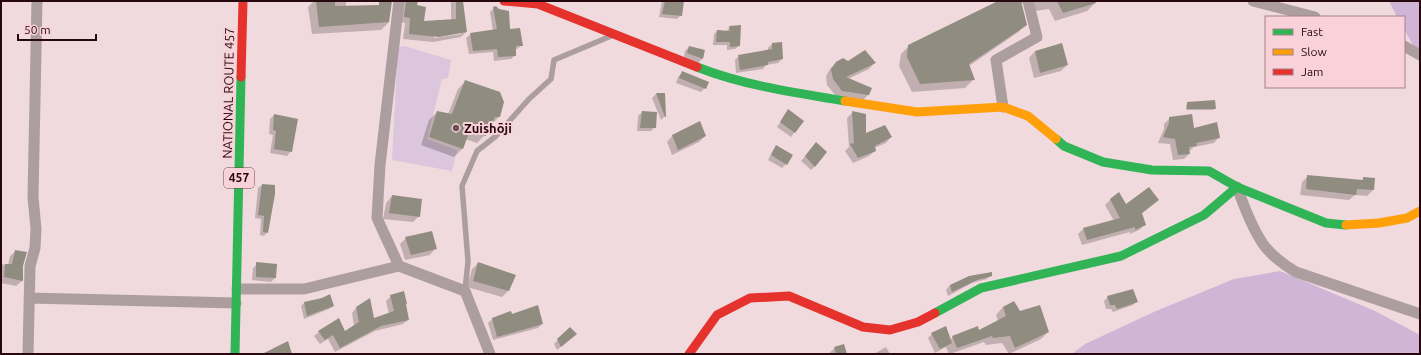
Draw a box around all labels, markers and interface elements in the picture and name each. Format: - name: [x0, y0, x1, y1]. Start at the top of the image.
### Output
- scale bar: [18, 16, 96, 42]
- legend: [1265, 16, 1405, 88]
- text: 50 m: [24, 23, 51, 36]
- text: Fast: [1301, 25, 1323, 38]
- street label: NATIONAL ROUTE 457: [220, 27, 236, 159]
- text: Slow: [1301, 45, 1327, 58]
- text: Jam: [1301, 65, 1323, 78]
- place label: Zuishōji: [464, 121, 512, 135]
- marker: Zuishōji: [451, 123, 461, 133]
- road number: 457: [224, 168, 254, 188]

